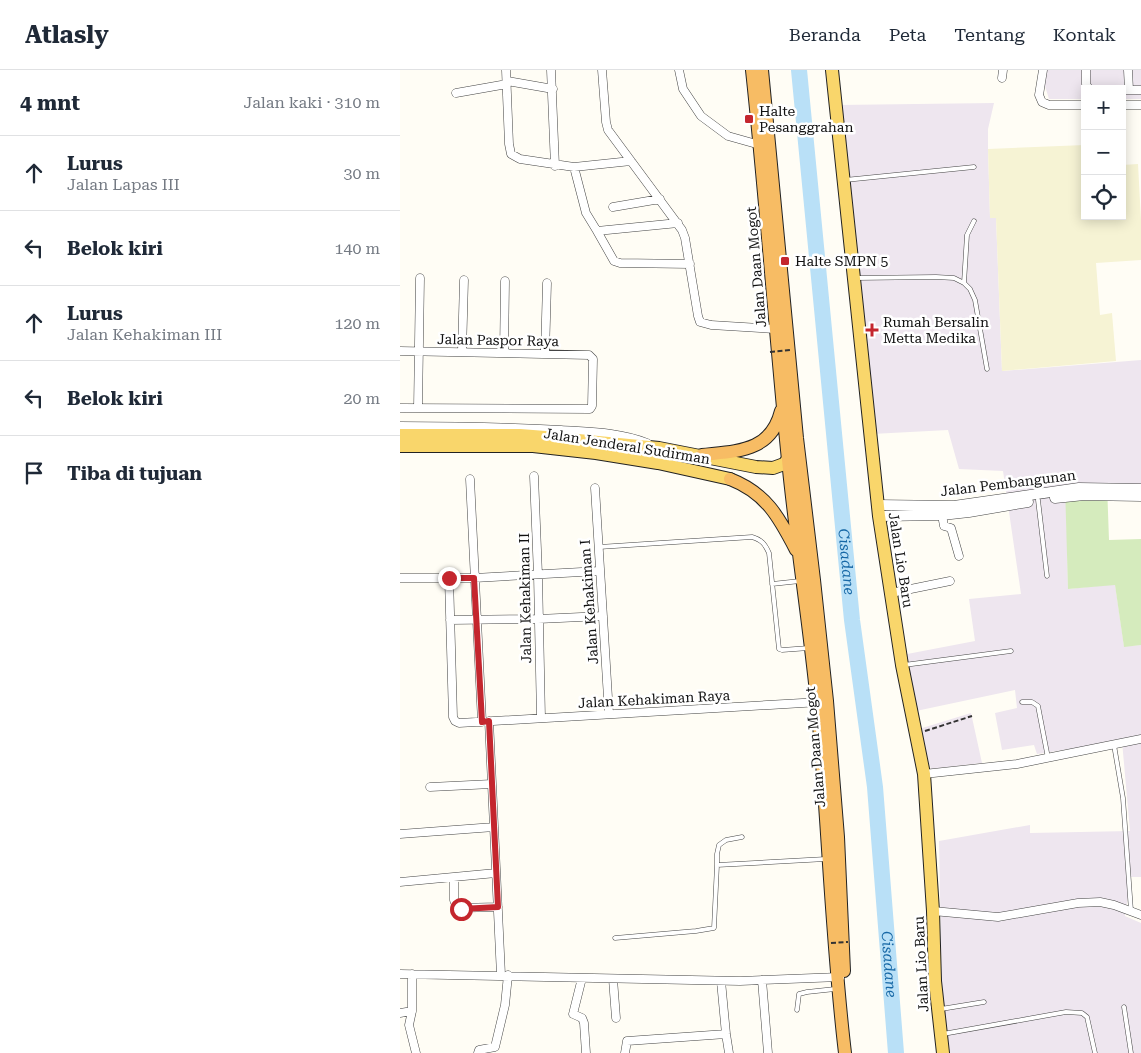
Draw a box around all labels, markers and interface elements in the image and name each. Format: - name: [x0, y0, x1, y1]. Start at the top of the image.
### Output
- text: Atlasly: [25, 21, 109, 49]
- text: Beranda: [789, 24, 861, 45]
- text: Peta: [889, 24, 926, 45]
- text: Tentang: [954, 24, 1025, 45]
- text: Kontak: [1053, 24, 1116, 45]
- map controls: [1081, 85, 1126, 220]
- button: +: [1081, 85, 1126, 130]
- text: 4 mnt: [20, 91, 80, 115]
- text: Jalan kaki · 310 m: [244, 93, 380, 112]
- place label: Halte Pesanggrahan: [759, 103, 854, 135]
- marker: Halte Pesanggrahan: [743, 113, 755, 125]
- button: −: [1081, 130, 1126, 175]
- text: Lurus: [67, 152, 123, 175]
- icon: ahead: [20, 159, 48, 187]
- text: 30 m: [343, 164, 380, 183]
- text: Jalan Lapas III: [67, 175, 180, 194]
- button: locate: [1081, 175, 1126, 220]
- street label: Jalan Daan Mogot: [743, 206, 769, 328]
- icon: left: [20, 234, 48, 262]
- text: Belok kiri: [67, 237, 163, 260]
- text: 140 m: [334, 239, 380, 258]
- place label: Halte SMPN 5: [795, 253, 888, 269]
- marker: Halte SMPN 5: [779, 255, 791, 267]
- text: Lurus: [67, 302, 123, 325]
- icon: ahead: [20, 309, 48, 337]
- text: 120 m: [334, 314, 380, 333]
- place label: Rumah Bersalin Metta Medika: [883, 314, 989, 346]
- marker: Rumah Bersalin Metta Medika: [865, 323, 879, 337]
- text: Jalan Kehakiman III: [67, 325, 222, 344]
- street label: Jalan Paspor Raya: [437, 331, 559, 349]
- icon: left: [20, 384, 48, 412]
- text: Belok kiri: [67, 387, 163, 410]
- text: 20 m: [343, 389, 380, 408]
- street label: Jalan Jenderal Sudirman: [543, 425, 711, 467]
- icon: arrive: [20, 459, 48, 487]
- text: Tiba di tujuan: [67, 462, 202, 485]
- street label: Jalan Pembangunan: [939, 467, 1077, 499]
- street label: Jalan Lio Baru: [886, 511, 916, 609]
- water label: Cisadane: [834, 528, 859, 596]
- street label: Jalan Kehakiman II: [516, 533, 534, 663]
- street label: Jalan Kehakiman I: [577, 539, 601, 665]
- route end: [438, 567, 461, 590]
- street label: Jalan Daan Mogot: [802, 686, 828, 808]
- street label: Jalan Kehakiman Raya: [577, 687, 731, 711]
- route start: [450, 898, 473, 921]
- street label: Jalan Lio Baru: [910, 915, 932, 1012]
- water label: Cisadane: [877, 930, 901, 999]

